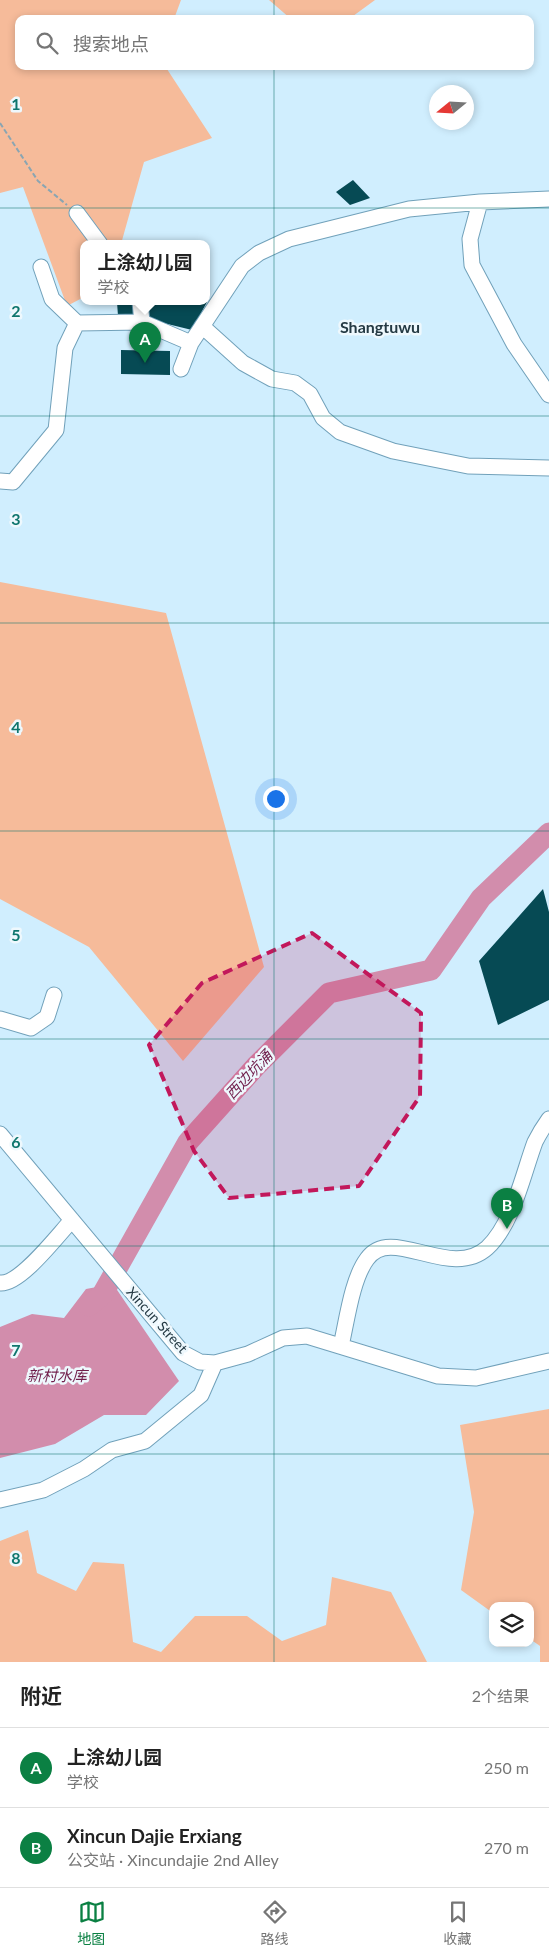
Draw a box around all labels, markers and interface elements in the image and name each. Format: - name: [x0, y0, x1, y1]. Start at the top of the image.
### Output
- search box: [15, 15, 534, 70]
- icon: search: [33, 29, 61, 57]
- text: 搜索地点: [73, 32, 149, 55]
- north arrow: [429, 85, 474, 130]
- text: 1: [11, 94, 21, 113]
- popup: [80, 240, 210, 305]
- text: 上涂幼儿园: [97, 250, 193, 273]
- text: 学校: [97, 277, 130, 296]
- text: 2: [11, 301, 21, 320]
- district label: Shangtuwu: [340, 317, 420, 336]
- pin: A: [129, 322, 161, 363]
- text: 3: [11, 509, 21, 528]
- text: 4: [11, 717, 21, 736]
- your location: [263, 786, 289, 812]
- text: 5: [11, 925, 21, 944]
- water label: 西边坑涌: [221, 1045, 277, 1102]
- text: 6: [11, 1132, 21, 1151]
- pin: B: [491, 1188, 523, 1229]
- street label: Xincun Street: [123, 1283, 191, 1356]
- text: 7: [11, 1340, 21, 1359]
- water label: 新村水库: [27, 1366, 90, 1384]
- text: 8: [11, 1548, 21, 1567]
- map controls: [489, 1602, 534, 1647]
- button: layers: [489, 1602, 534, 1647]
- text: 附近: [20, 1683, 62, 1708]
- text: 2个结果: [472, 1686, 529, 1705]
- text: 上涂幼儿园: [67, 1745, 162, 1768]
- text: A: [30, 1758, 42, 1777]
- text: 250 m: [484, 1758, 529, 1777]
- text: 学校: [67, 1772, 99, 1791]
- text: Xincun Dajie Erxiang: [67, 1824, 242, 1847]
- text: B: [31, 1838, 41, 1857]
- text: 270 m: [484, 1838, 529, 1857]
- text: 公交站 · Xincundajie 2nd Alley: [67, 1850, 279, 1869]
- tab: 地图: [78, 1898, 106, 1948]
- tab: 路线: [261, 1898, 289, 1948]
- tab: 收藏: [444, 1898, 472, 1948]

